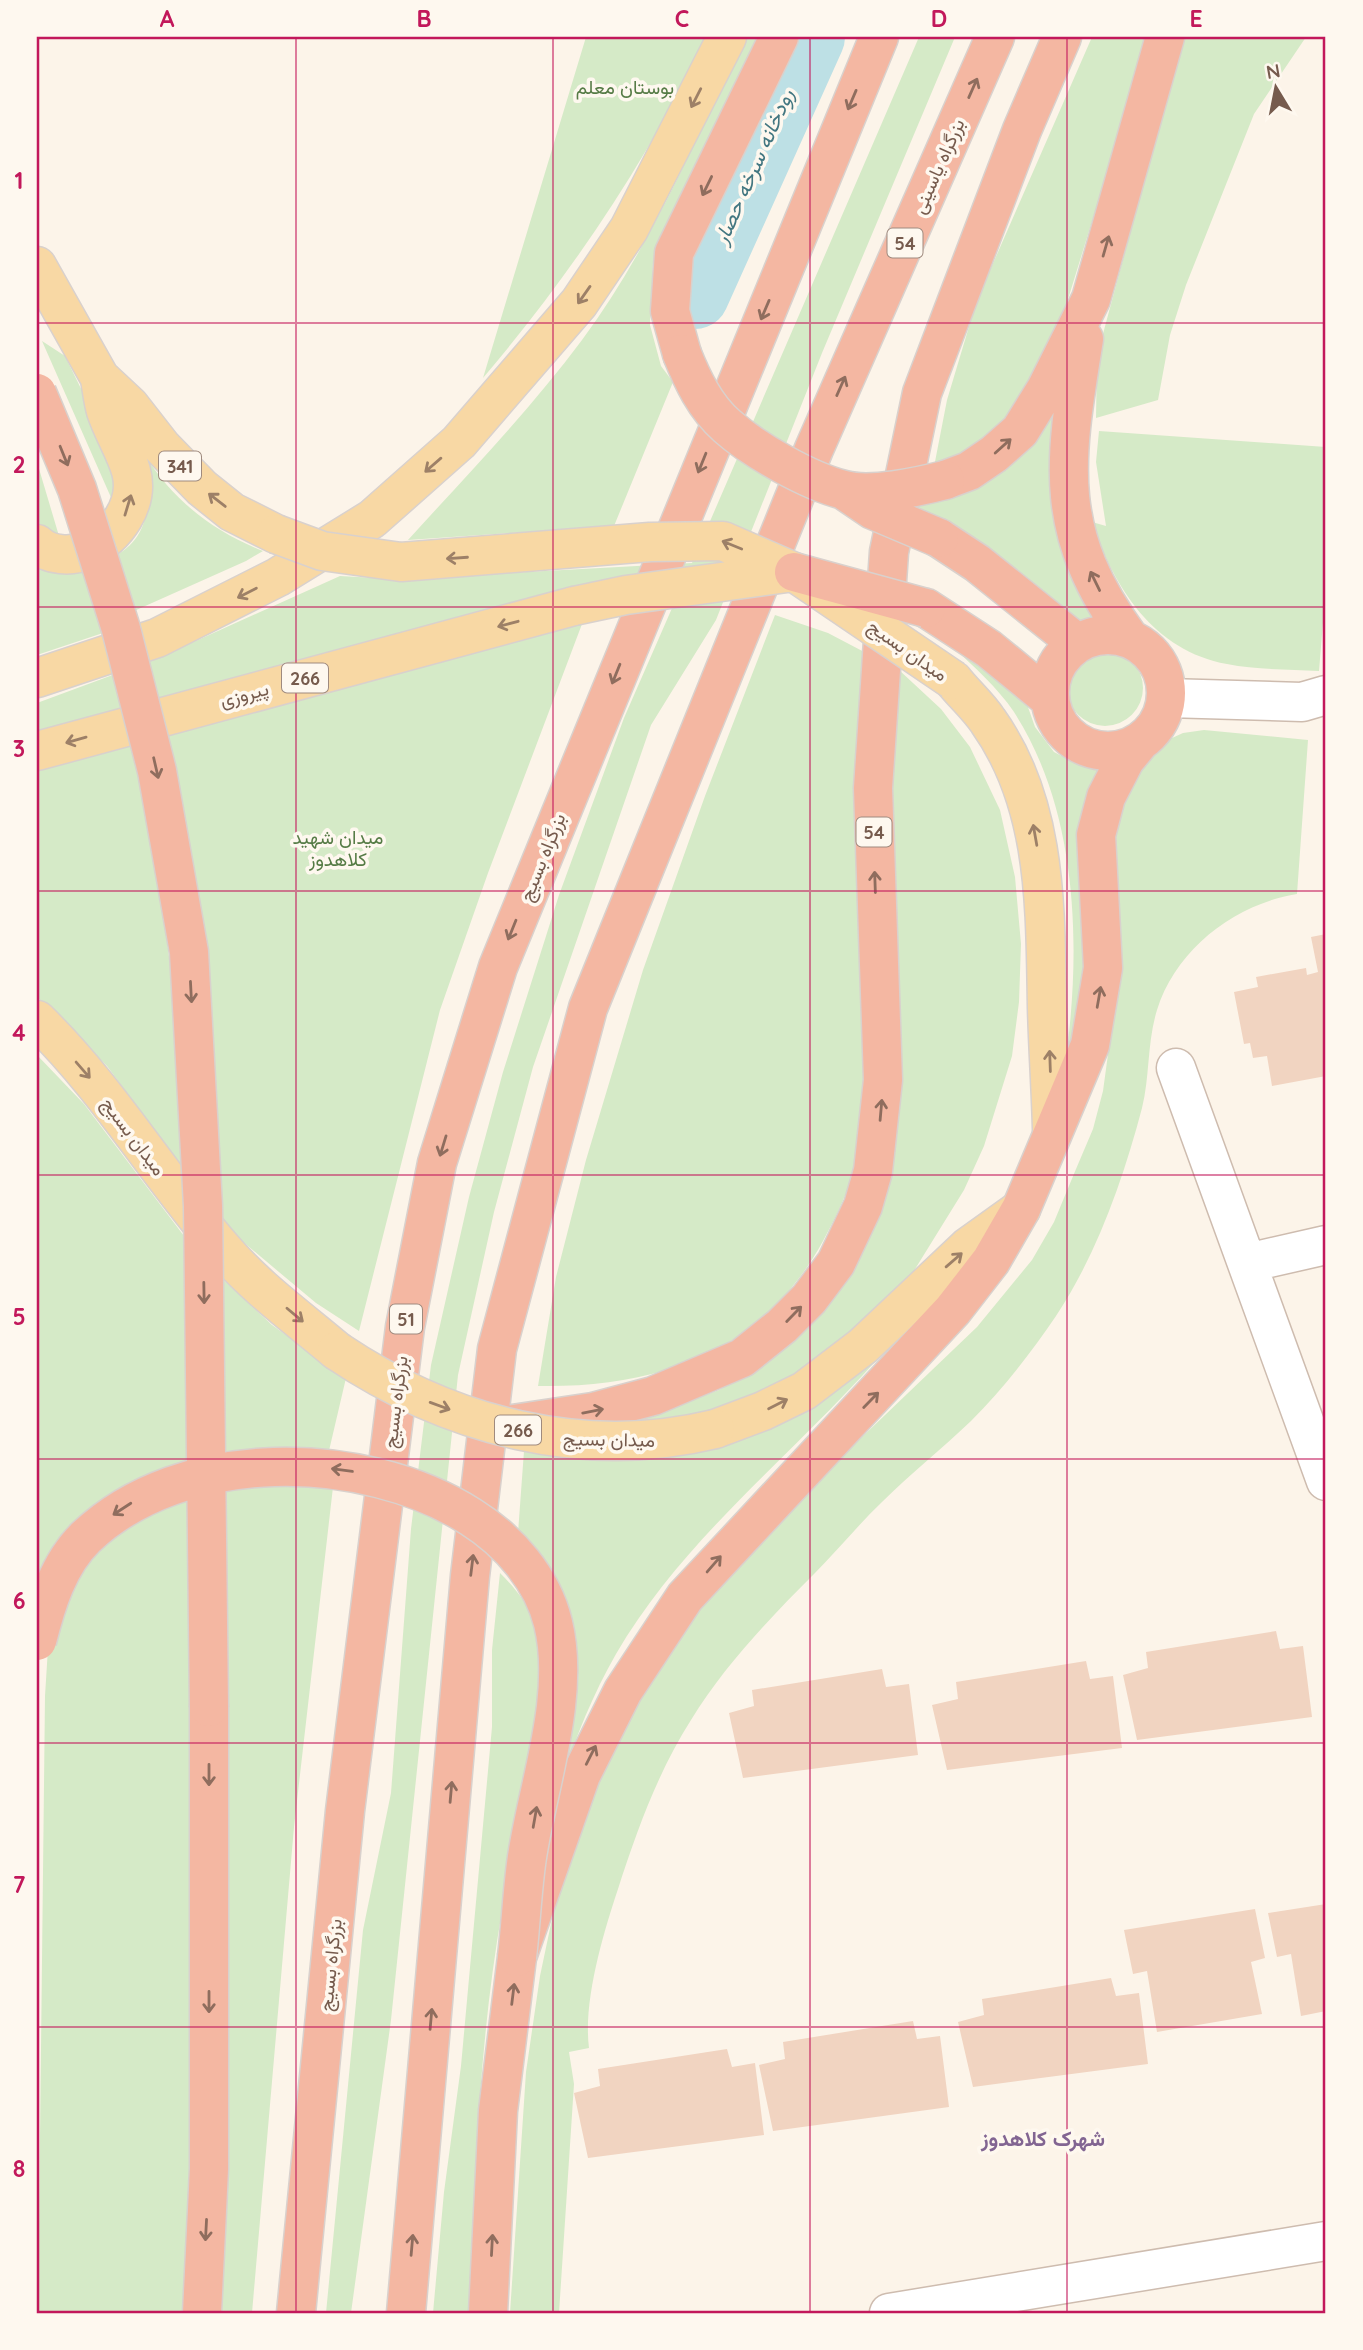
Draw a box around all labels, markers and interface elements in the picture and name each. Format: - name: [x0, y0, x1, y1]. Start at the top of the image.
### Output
- text: A: [160, 4, 175, 33]
- text: B: [416, 4, 432, 33]
- text: C: [675, 4, 689, 33]
- text: D: [931, 4, 947, 33]
- text: E: [1189, 4, 1203, 33]
- north arrow: [1240, 52, 1310, 122]
- text: N: [1264, 58, 1282, 84]
- park label: بوستان معلم: [576, 75, 674, 100]
- one-way arrow: [967, 78, 980, 100]
- water label: رودخانه سرخه حصار: [706, 84, 800, 250]
- one-way arrow: [689, 87, 703, 107]
- one-way arrow: [845, 88, 858, 110]
- street label: بزرگراه یاسینی: [906, 115, 970, 217]
- text: 1: [15, 166, 23, 195]
- one-way arrow: [699, 175, 713, 196]
- road number: 54: [888, 229, 922, 258]
- one-way arrow: [1100, 236, 1113, 258]
- one-way arrow: [577, 285, 591, 304]
- one-way arrow: [758, 299, 771, 320]
- one-way arrow: [836, 376, 849, 398]
- one-way arrow: [994, 438, 1012, 454]
- one-way arrow: [58, 444, 71, 466]
- text: 2: [12, 450, 26, 479]
- road number: 341: [159, 452, 201, 480]
- one-way arrow: [695, 452, 708, 473]
- one-way arrow: [425, 457, 443, 473]
- one-way arrow: [208, 493, 227, 508]
- one-way arrow: [122, 495, 135, 517]
- one-way arrow: [722, 538, 743, 551]
- one-way arrow: [446, 552, 469, 565]
- one-way arrow: [1088, 571, 1101, 592]
- one-way arrow: [237, 587, 258, 601]
- street label: میدان بسیج: [862, 614, 953, 688]
- one-way arrow: [497, 618, 519, 631]
- one-way arrow: [609, 663, 622, 684]
- road number: 266: [282, 664, 328, 692]
- street label: پیروزی: [217, 676, 272, 714]
- text: 3: [13, 734, 25, 763]
- one-way arrow: [65, 734, 87, 747]
- one-way arrow: [150, 756, 163, 779]
- street label: بزرگراه بسیج: [513, 809, 572, 905]
- road number: 54: [856, 818, 892, 846]
- one-way arrow: [1028, 824, 1041, 847]
- park label: میدان شهید کلاهدوز: [292, 825, 384, 871]
- one-way arrow: [869, 871, 882, 894]
- one-way arrow: [505, 919, 518, 940]
- one-way arrow: [185, 980, 198, 1003]
- one-way arrow: [1093, 986, 1106, 1008]
- text: 4: [12, 1018, 26, 1047]
- one-way arrow: [1043, 1050, 1056, 1073]
- one-way arrow: [75, 1061, 91, 1079]
- street label: میدان بسیج: [95, 1092, 171, 1181]
- one-way arrow: [875, 1099, 888, 1121]
- one-way arrow: [435, 1135, 448, 1157]
- one-way arrow: [944, 1252, 962, 1268]
- one-way arrow: [197, 1281, 211, 1304]
- text: 5: [12, 1302, 26, 1331]
- road number: 51: [390, 1304, 422, 1334]
- one-way arrow: [786, 1306, 803, 1323]
- one-way arrow: [286, 1307, 304, 1323]
- street label: بزرگراه بسیج: [377, 1354, 415, 1450]
- one-way arrow: [863, 1392, 880, 1409]
- one-way arrow: [767, 1396, 788, 1410]
- one-way arrow: [429, 1401, 451, 1413]
- one-way arrow: [581, 1404, 604, 1418]
- road number: 266: [495, 1415, 541, 1444]
- street label: میدان بسیج: [563, 1426, 655, 1454]
- one-way arrow: [331, 1463, 354, 1476]
- one-way arrow: [113, 1502, 132, 1517]
- one-way arrow: [465, 1555, 478, 1577]
- one-way arrow: [705, 1556, 721, 1574]
- text: 6: [13, 1586, 25, 1615]
- one-way arrow: [585, 1745, 599, 1766]
- one-way arrow: [202, 1763, 216, 1786]
- one-way arrow: [445, 1781, 458, 1804]
- one-way arrow: [529, 1806, 542, 1828]
- text: 7: [13, 1870, 26, 1899]
- street label: بزرگراه بسیج: [313, 1918, 349, 2013]
- one-way arrow: [506, 1983, 519, 2006]
- one-way arrow: [202, 1991, 216, 2014]
- one-way arrow: [425, 2008, 438, 2030]
- district label: شهرک کلاهدوز: [980, 2125, 1105, 2152]
- text: 8: [13, 2154, 25, 2183]
- one-way arrow: [199, 2218, 212, 2241]
- one-way arrow: [406, 2234, 419, 2257]
- one-way arrow: [485, 2234, 498, 2257]

